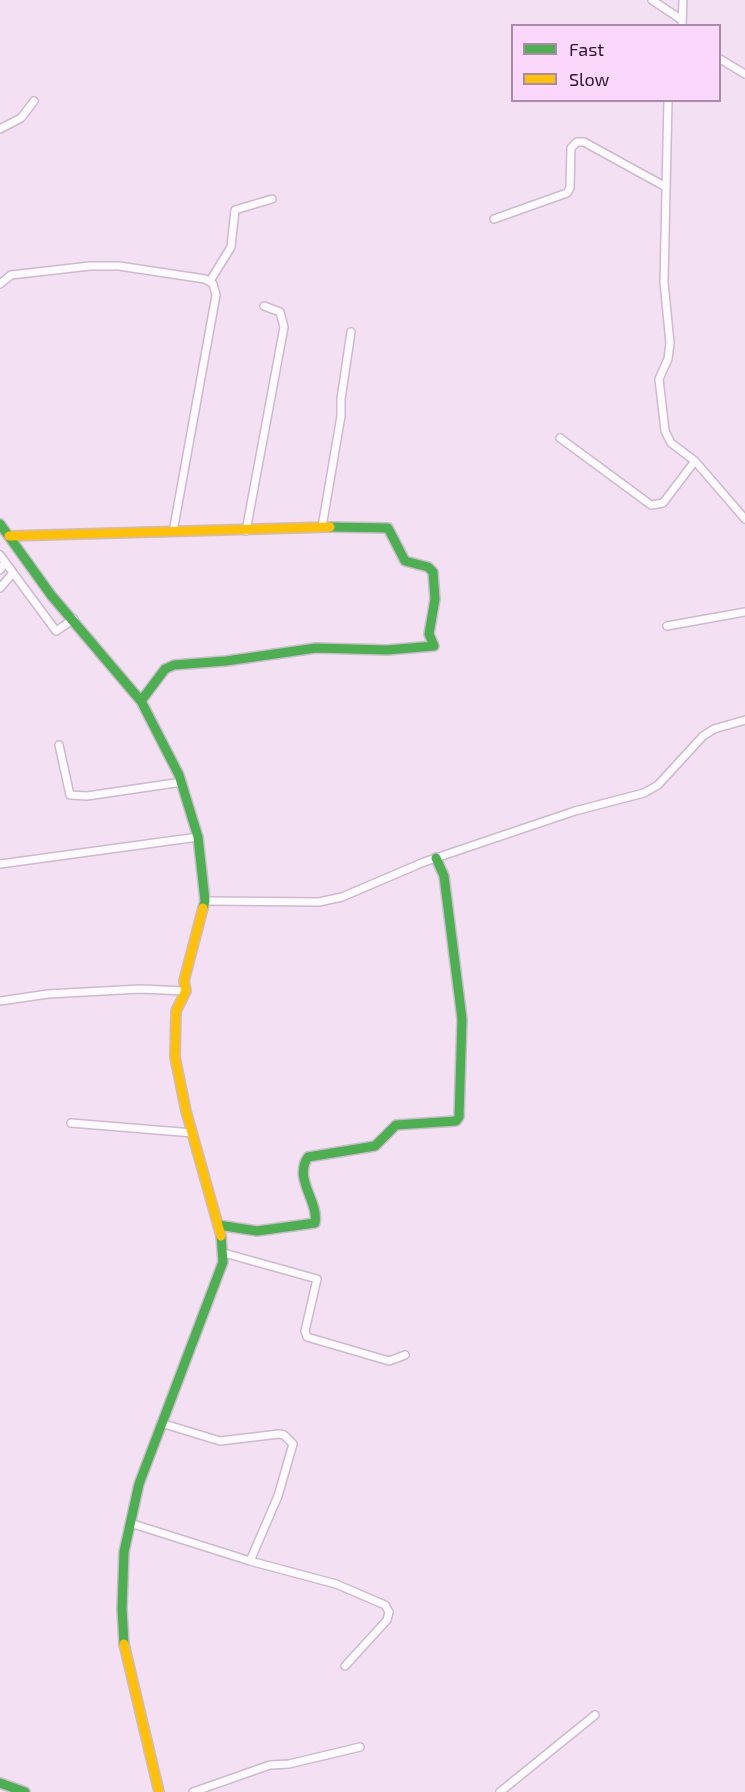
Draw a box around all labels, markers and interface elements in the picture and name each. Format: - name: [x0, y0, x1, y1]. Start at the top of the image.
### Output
- legend: [511, 24, 721, 102]
- text: Fast: [569, 38, 604, 60]
- text: Slow: [569, 68, 609, 90]

